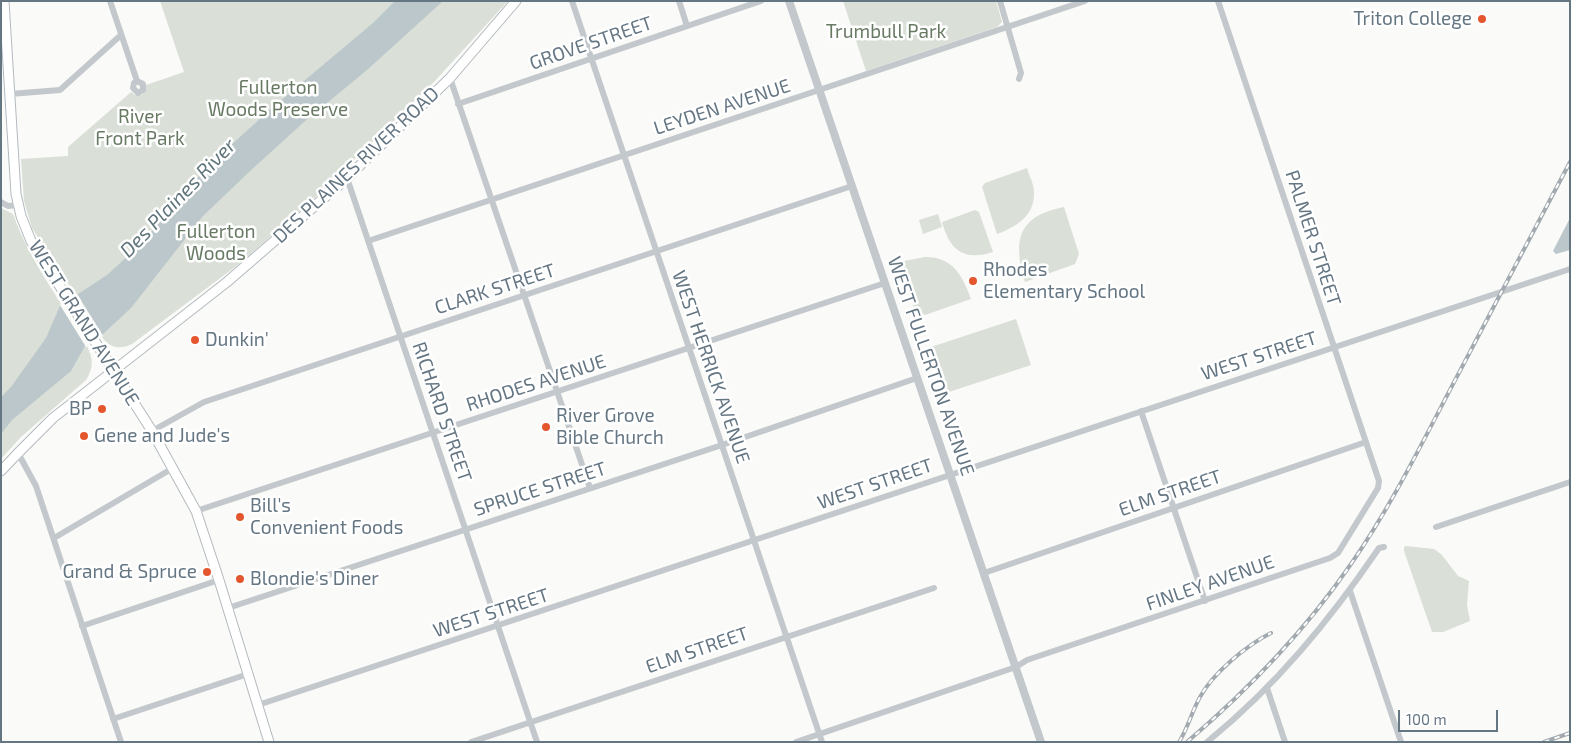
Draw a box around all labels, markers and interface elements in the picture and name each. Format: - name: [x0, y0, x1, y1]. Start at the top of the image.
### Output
- place label: Triton College: [1353, 8, 1472, 30]
- street label: GROVE STREET: [527, 11, 655, 75]
- marker: Triton College: [1476, 13, 1488, 25]
- park label: Trumbull Park: [826, 21, 946, 43]
- street label: LEYDEN AVENUE: [651, 74, 793, 140]
- park label: Fullerton Woods Preserve: [208, 77, 348, 121]
- street label: DES PLAINES RIVER ROAD: [268, 82, 444, 248]
- park label: River Front Park: [95, 106, 185, 150]
- water label: Des Plaines River: [115, 134, 241, 262]
- street label: PALMER STREET: [1280, 167, 1346, 309]
- park label: Fullerton Woods: [177, 221, 255, 265]
- street label: WEST GRAND AVENUE: [24, 236, 144, 410]
- street label: WEST FULLERTON AVENUE: [883, 253, 979, 479]
- street label: CLARK STREET: [432, 259, 558, 319]
- place label: Rhodes Elementary School: [983, 259, 1145, 303]
- street label: WEST HERRICK AVENUE: [667, 267, 755, 467]
- marker: Rhodes Elementary School: [967, 275, 979, 287]
- street label: WEST STREET: [1198, 327, 1320, 385]
- place label: Dunkin': [205, 329, 269, 351]
- marker: Dunkin': [189, 334, 201, 346]
- street label: RICHARD STREET: [407, 339, 477, 485]
- street label: RHODES AVENUE: [463, 350, 609, 416]
- place label: BP: [69, 398, 92, 420]
- marker: BP: [96, 403, 108, 415]
- place label: River Grove Bible Church: [556, 405, 664, 449]
- marker: River Grove Bible Church: [540, 421, 552, 433]
- place label: Gene and Jude's: [94, 425, 230, 447]
- marker: Gene and Jude's: [78, 430, 90, 442]
- street label: WEST STREET: [814, 454, 936, 514]
- street label: SPRUCE STREET: [471, 457, 609, 521]
- street label: ELM STREET: [1116, 465, 1224, 521]
- place label: Bill's Convenient Foods: [250, 495, 403, 539]
- marker: Bill's Convenient Foods: [234, 511, 246, 523]
- street label: FINLEY AVENUE: [1143, 550, 1277, 616]
- place label: Grand & Spruce: [62, 561, 197, 583]
- marker: Grand & Spruce: [201, 566, 213, 578]
- place label: Blondie's Diner: [250, 568, 379, 590]
- marker: Blondie's Diner: [234, 573, 246, 585]
- street label: WEST STREET: [430, 584, 552, 642]
- street label: ELM STREET: [643, 622, 751, 678]
- scale bar: [1401, 700, 1501, 732]
- text: 100 m: [1406, 710, 1447, 728]

